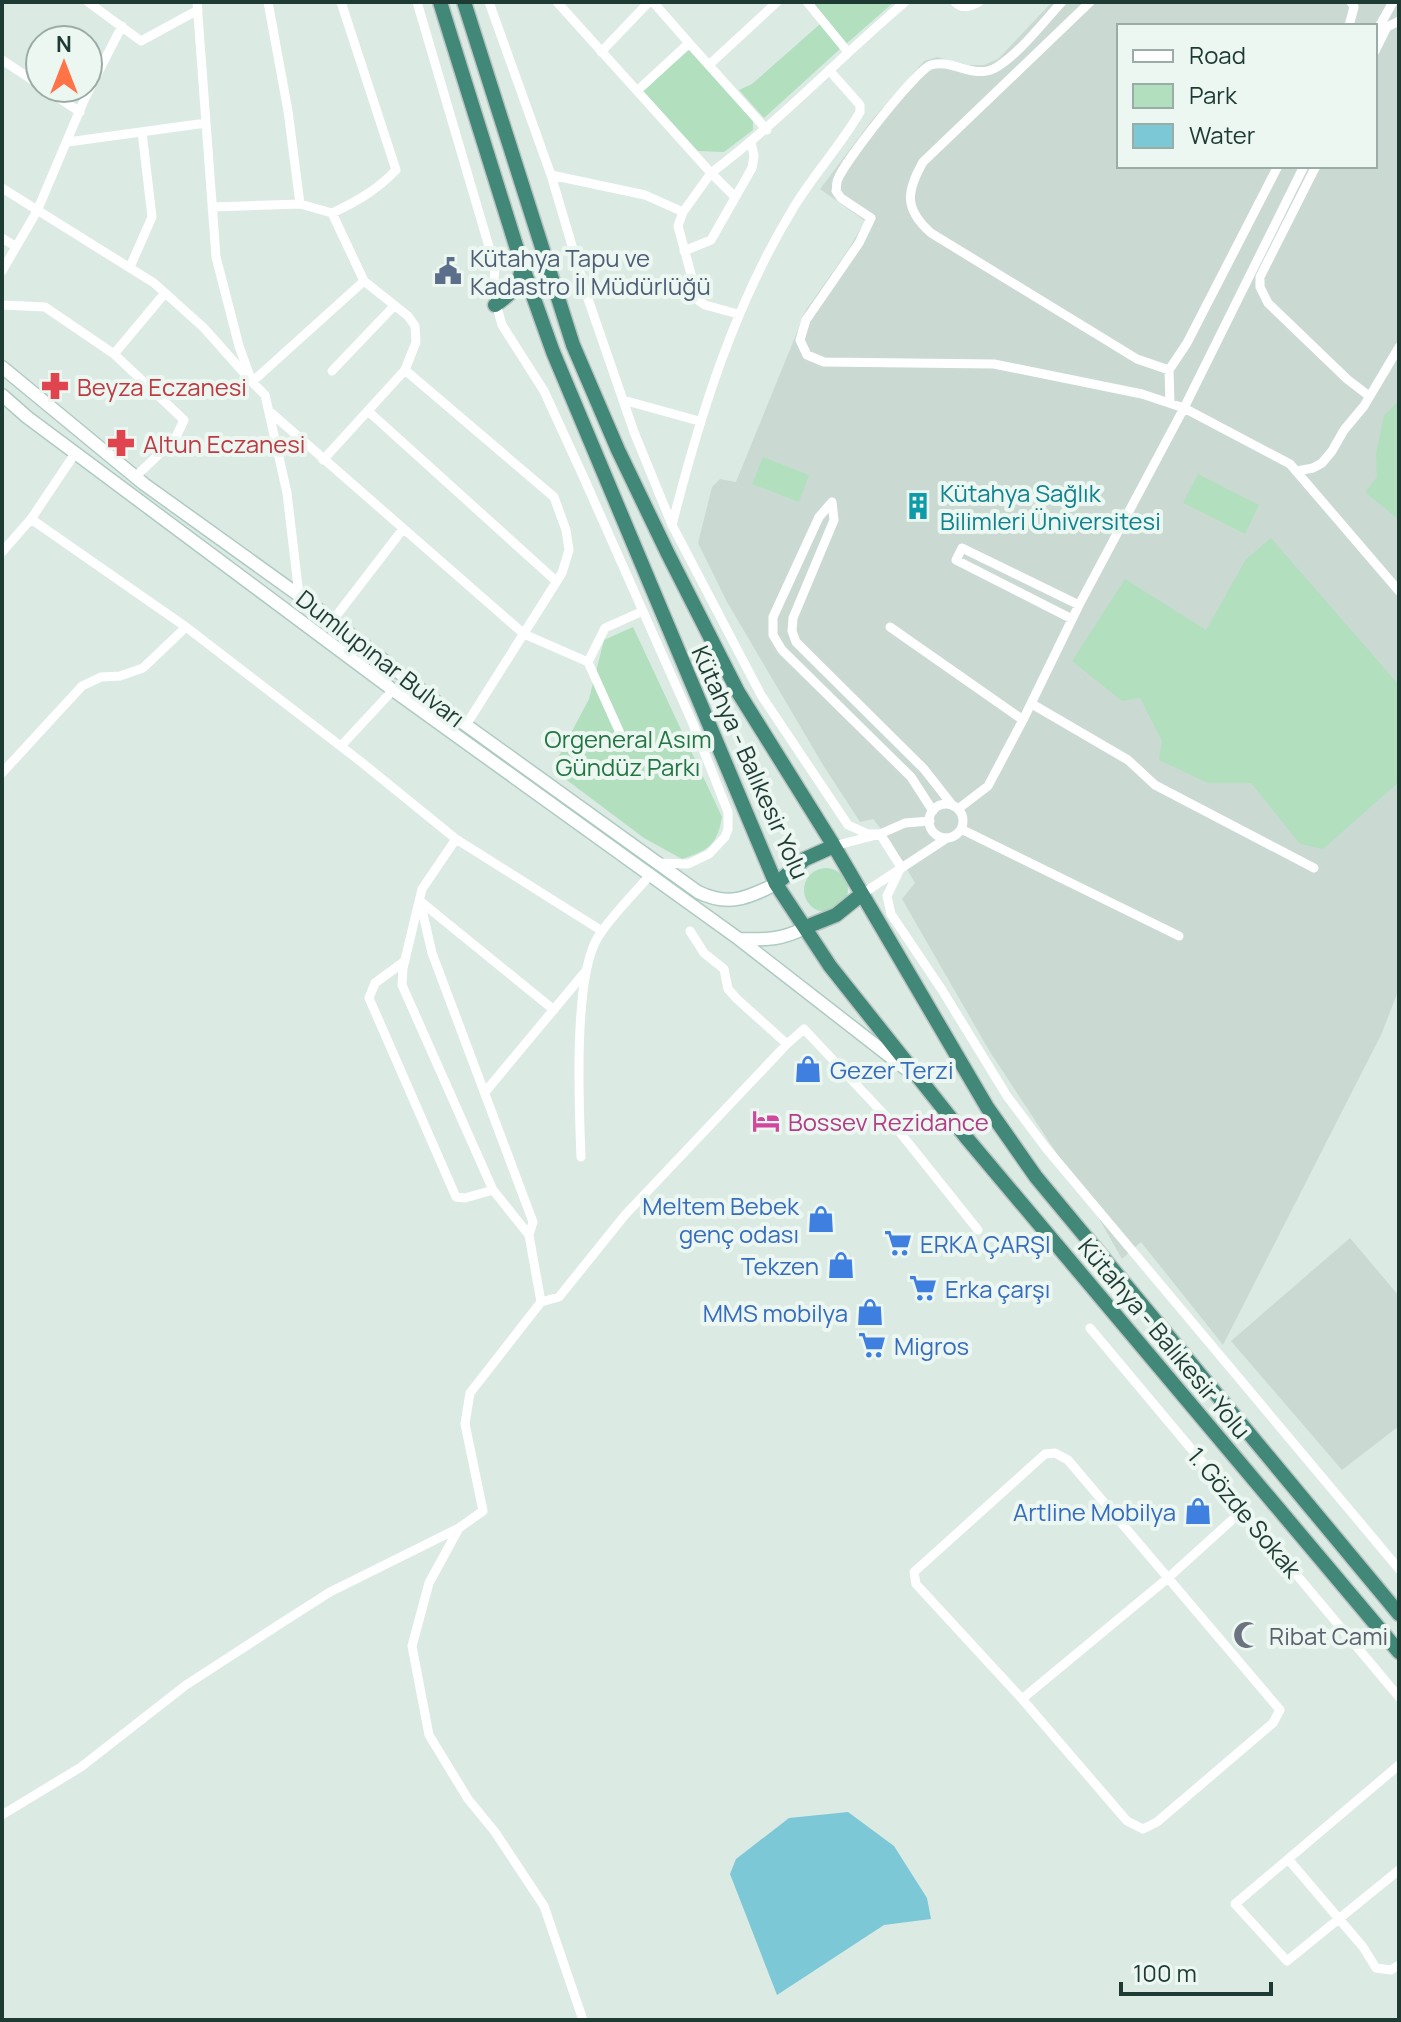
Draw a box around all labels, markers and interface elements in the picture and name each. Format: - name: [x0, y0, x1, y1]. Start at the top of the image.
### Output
- north arrow: [24, 24, 104, 104]
- legend: [1117, 24, 1377, 168]
- text: N: [56, 29, 72, 59]
- text: Road: [1189, 38, 1246, 71]
- text: Park: [1189, 78, 1238, 111]
- text: Water: [1189, 118, 1256, 151]
- place label: Kütahya Tapu ve Kadastro İl Müdürlüğü: [470, 241, 711, 302]
- public building icon: Kütahya Tapu ve Kadastro İl Müdürlüğü: [433, 256, 463, 286]
- place label: Beyza Eczanesi: [77, 370, 247, 403]
- pharmacy icon: Beyza Eczanesi: [40, 371, 70, 401]
- place label: Altun Eczanesi: [143, 427, 305, 460]
- pharmacy icon: Altun Eczanesi: [106, 428, 136, 458]
- place label: Kütahya Sağlık Bilimleri Üniversitesi: [940, 476, 1161, 537]
- building icon: Kütahya Sağlık Bilimleri Üniversitesi: [903, 491, 933, 521]
- street label: Dumlupınar Bulvarı: [290, 582, 472, 734]
- street label: Kütahya - Balıkesir Yolu: [685, 640, 817, 884]
- park label: Orgeneral Asım Gündüz Parkı: [544, 722, 712, 783]
- place label: Gezer Terzi: [830, 1053, 954, 1086]
- shop icon: Gezer Terzi: [793, 1054, 823, 1084]
- place label: Bossev Rezidance: [788, 1105, 989, 1138]
- hotel icon: Bossev Rezidance: [751, 1106, 781, 1136]
- place label: Meltem Bebek genç odası: [642, 1189, 800, 1250]
- shop icon: Meltem Bebek genç odası: [806, 1204, 836, 1234]
- place label: ERKA ÇARŞI: [920, 1227, 1051, 1260]
- supermarket icon: ERKA ÇARŞI: [883, 1228, 913, 1258]
- street label: Kütahya - Balıkesir Yolu: [1071, 1231, 1259, 1445]
- place label: Tekzen: [741, 1249, 819, 1282]
- shop icon: Tekzen: [826, 1250, 856, 1280]
- place label: Erka çarşı: [945, 1272, 1050, 1305]
- supermarket icon: Erka çarşı: [908, 1273, 938, 1303]
- place label: MMS mobilya: [703, 1296, 848, 1329]
- shop icon: MMS mobilya: [855, 1297, 885, 1327]
- place label: Migros: [894, 1329, 969, 1362]
- supermarket icon: Migros: [857, 1330, 887, 1360]
- street label: 1. Gözde Sokak: [1181, 1440, 1310, 1585]
- place label: Artline Mobilya: [1013, 1495, 1176, 1528]
- shop icon: Artline Mobilya: [1183, 1496, 1213, 1526]
- place label: Ribat Cami: [1269, 1619, 1388, 1652]
- mosque icon: Ribat Cami: [1232, 1620, 1262, 1650]
- scale bar: [1121, 1946, 1271, 1996]
- text: 100 m: [1133, 1956, 1197, 1989]

